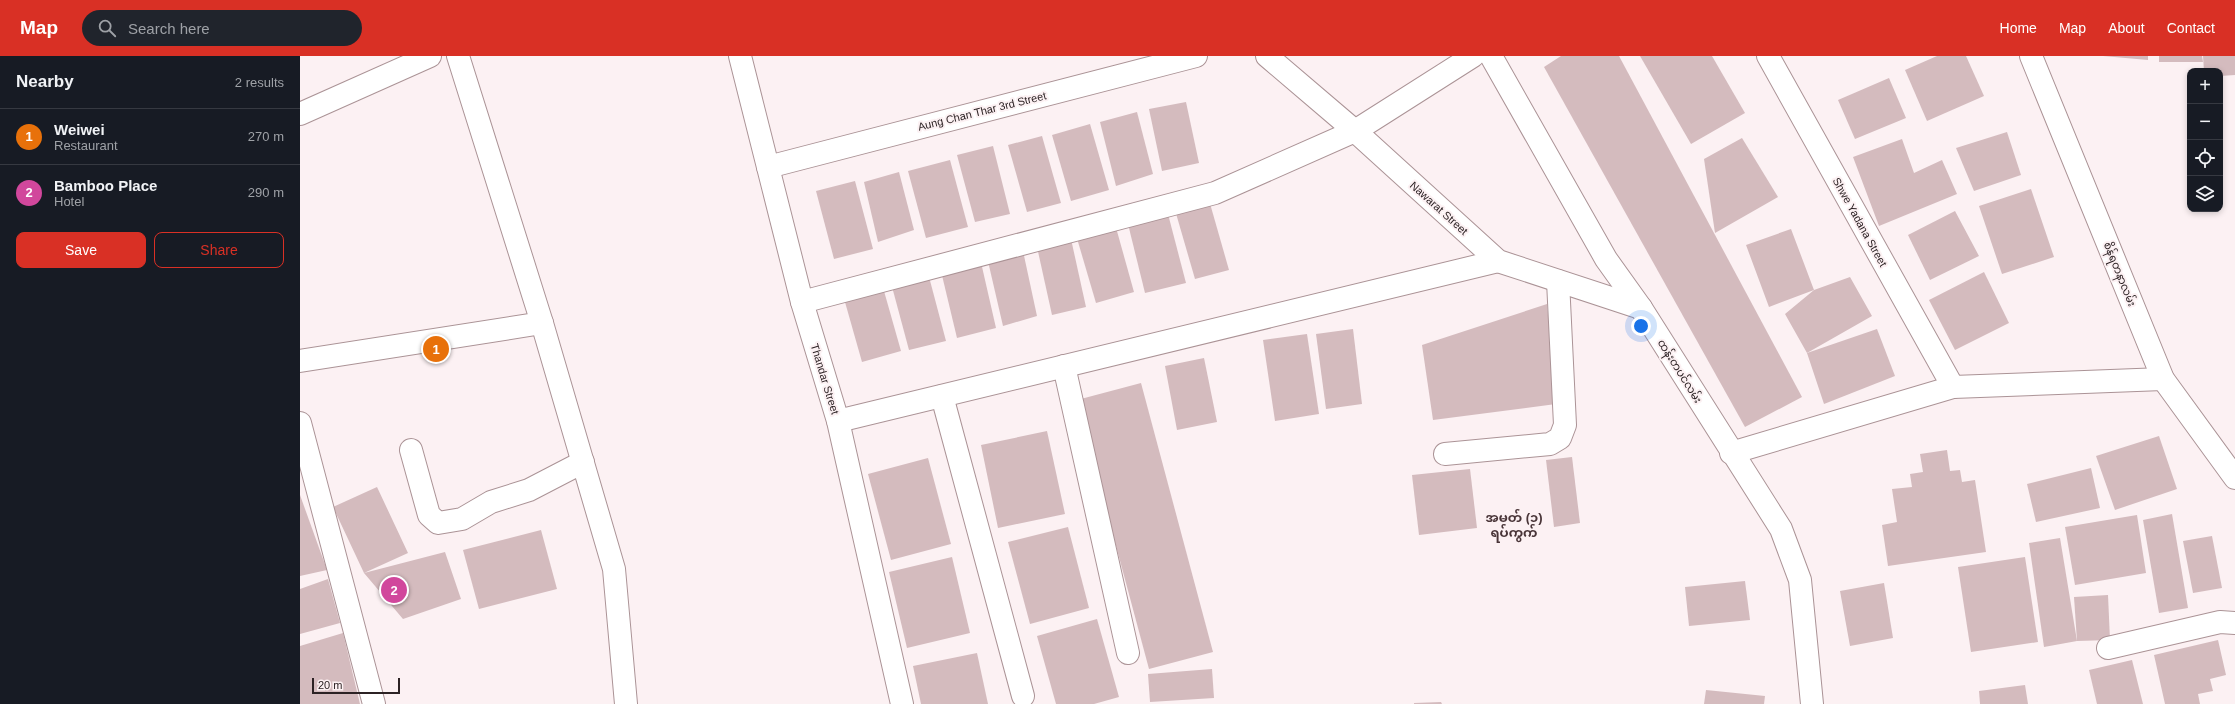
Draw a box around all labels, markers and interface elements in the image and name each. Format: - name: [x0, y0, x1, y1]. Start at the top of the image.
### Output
- search box: [82, 10, 362, 46]
- text: Map: [20, 17, 58, 38]
- icon: search: [96, 17, 118, 39]
- text: Search here: [128, 20, 210, 37]
- text: Home: [2000, 20, 2037, 36]
- text: Map: [2059, 20, 2086, 36]
- text: About: [2108, 20, 2145, 36]
- text: Contact: [2167, 20, 2215, 36]
- map controls: [2187, 68, 2223, 212]
- button: +: [2187, 68, 2223, 104]
- text: Nearby: [16, 72, 74, 91]
- text: 2 results: [235, 75, 284, 90]
- street label: Aung Chan Thar 3rd Street: [917, 89, 1047, 133]
- button: −: [2187, 104, 2223, 140]
- text: Weiwei: [54, 121, 105, 138]
- text: 1: [25, 129, 33, 144]
- text: 270 m: [248, 129, 284, 144]
- text: Restaurant: [54, 138, 118, 153]
- button: locate: [2187, 140, 2223, 176]
- street label: Shwe Yadana Street: [1831, 175, 1889, 269]
- button: layers: [2187, 176, 2223, 212]
- text: Bamboo Place: [54, 177, 157, 194]
- street label: Nawarat Street: [1408, 179, 1470, 237]
- text: 2: [25, 185, 33, 200]
- text: 290 m: [248, 185, 284, 200]
- text: Hotel: [54, 194, 84, 209]
- button: Save: [16, 232, 146, 268]
- button: Share: [154, 232, 284, 268]
- street label: စိန်ရတနာလမ်း: [2099, 240, 2139, 309]
- your location: [1631, 316, 1651, 336]
- pin: 1: [423, 334, 449, 364]
- street label: ထန်းတပင်လမ်း: [1653, 336, 1705, 407]
- street label: Thandar Street: [809, 342, 841, 416]
- district label: အမှတ် (၁) ရပ်ကွက်: [1485, 508, 1543, 543]
- pin: 2: [381, 575, 407, 605]
- scale bar: [312, 676, 400, 695]
- text: 20 m: [318, 679, 342, 691]

